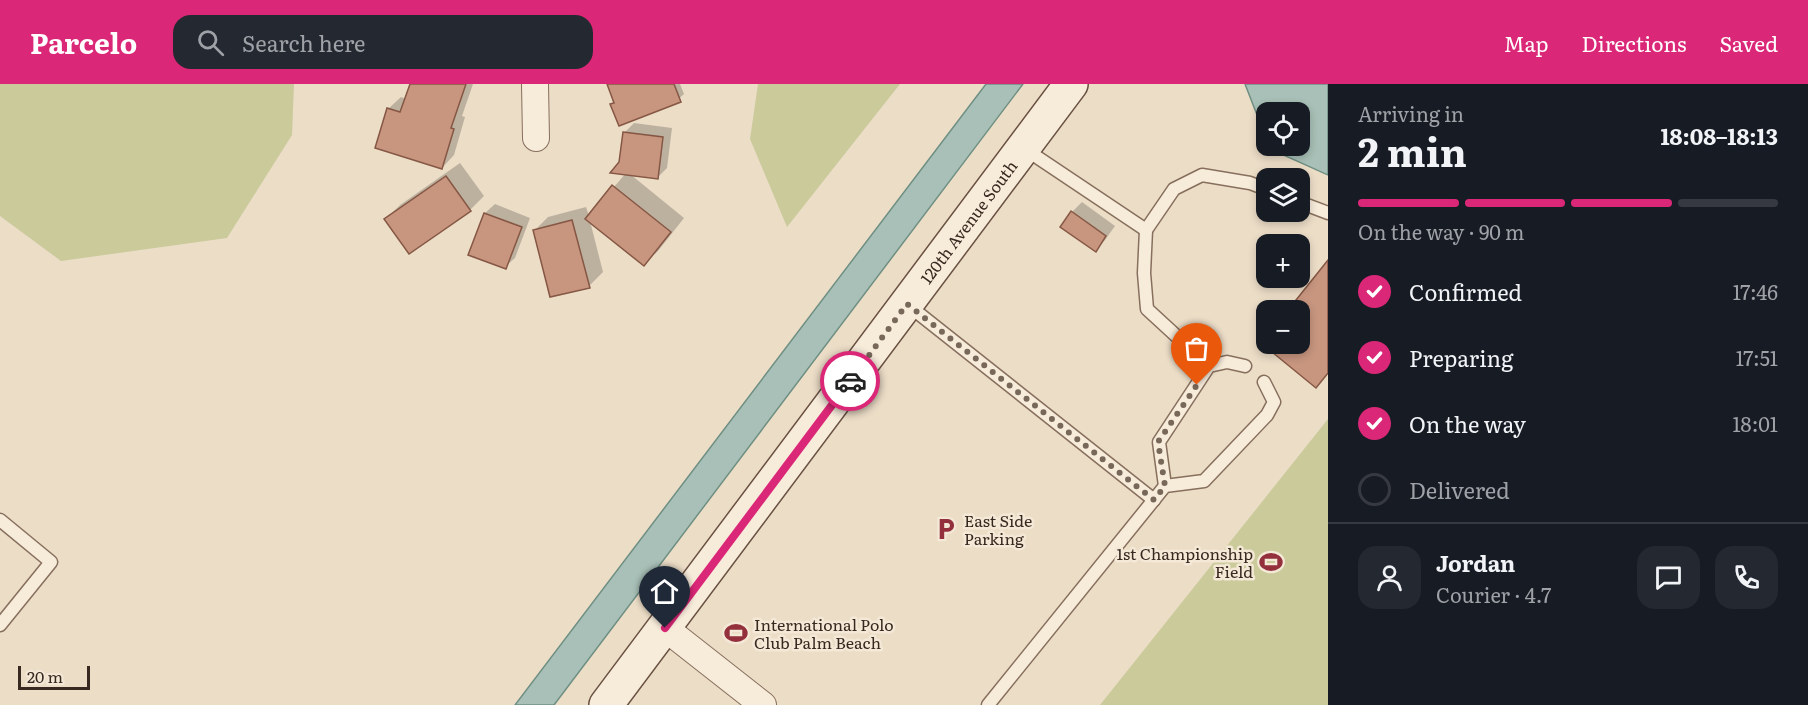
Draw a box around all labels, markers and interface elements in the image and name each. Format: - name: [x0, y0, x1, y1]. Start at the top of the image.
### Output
- search box: [173, 15, 593, 69]
- text: Parcelo: [30, 21, 137, 63]
- icon: search: [194, 26, 227, 59]
- text: Search here: [242, 26, 366, 59]
- text: Map: [1504, 27, 1549, 58]
- text: Directions: [1582, 27, 1687, 58]
- text: Saved: [1720, 27, 1778, 58]
- text: Arriving in: [1358, 98, 1464, 128]
- map controls: [1256, 102, 1310, 354]
- button: locate: [1256, 102, 1310, 156]
- text: 18:08–18:13: [1660, 119, 1778, 152]
- text: 2 min: [1358, 121, 1467, 179]
- street label: 120th Avenue South: [914, 154, 1023, 288]
- button: layers: [1256, 168, 1310, 222]
- text: On the way · 90 m: [1358, 216, 1524, 246]
- button: +: [1256, 234, 1310, 288]
- icon: check: [1358, 275, 1391, 308]
- text: Confirmed: [1409, 275, 1522, 308]
- text: 17:46: [1733, 276, 1778, 306]
- button: −: [1256, 300, 1310, 354]
- pin: [1171, 323, 1222, 385]
- icon: bag: [1180, 332, 1213, 365]
- icon: check: [1358, 341, 1391, 374]
- text: Preparing: [1409, 341, 1513, 374]
- text: 17:51: [1736, 342, 1778, 372]
- courier: [820, 351, 880, 411]
- icon: car: [834, 365, 867, 398]
- icon: check: [1358, 407, 1391, 440]
- text: On the way: [1409, 407, 1526, 440]
- text: 18:01: [1732, 408, 1778, 438]
- text: Delivered: [1409, 473, 1510, 506]
- place label: East Side Parking: [964, 508, 1032, 550]
- parking icon: East Side Parking: [933, 516, 959, 542]
- place label: 1st Championship Field: [1116, 541, 1253, 583]
- button: person: [1358, 546, 1421, 609]
- text: Jordan: [1436, 546, 1515, 579]
- button: chat: [1637, 546, 1700, 609]
- button: phone: [1715, 546, 1778, 609]
- sports icon: 1st Championship Field: [1258, 549, 1284, 575]
- pin: [639, 566, 690, 628]
- icon: home: [648, 575, 681, 608]
- text: Courier · 4.7: [1436, 579, 1551, 609]
- place label: International Polo Club Palm Beach: [754, 612, 894, 654]
- sports icon: International Polo Club Palm Beach: [723, 620, 749, 646]
- scale bar: [18, 663, 90, 690]
- text: 20 m: [27, 664, 63, 688]

